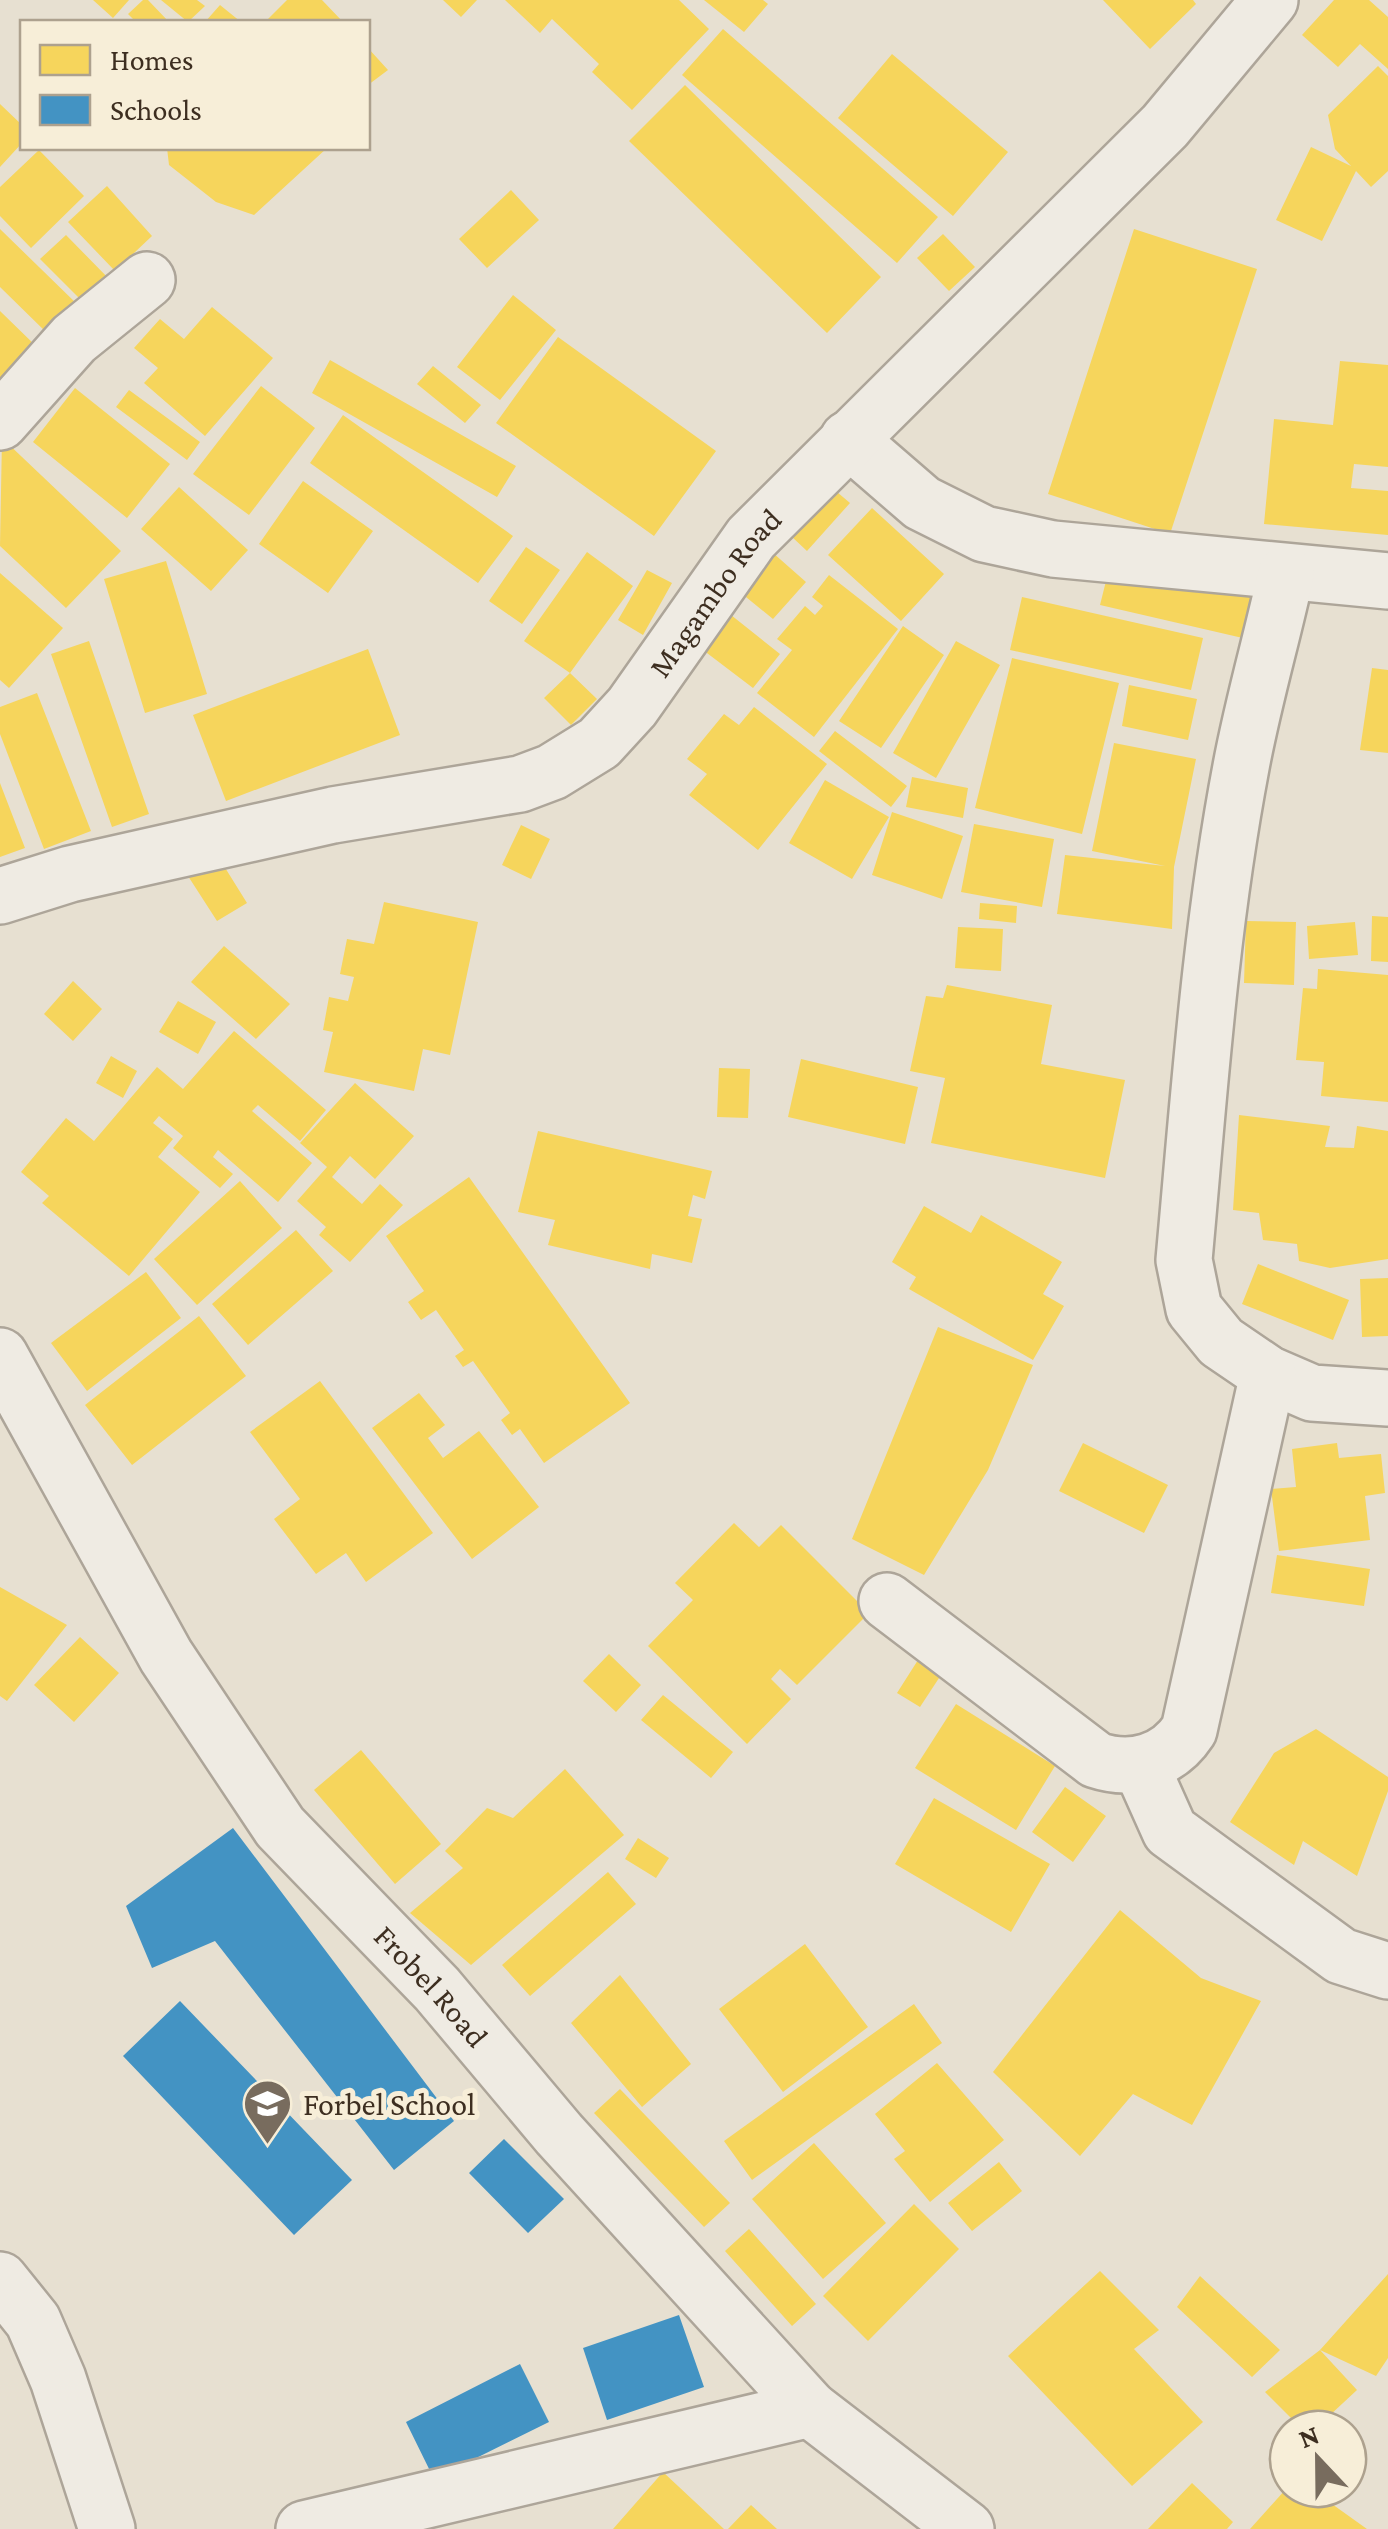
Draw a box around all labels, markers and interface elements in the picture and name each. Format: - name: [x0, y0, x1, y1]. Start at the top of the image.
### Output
- legend: [20, 20, 370, 150]
- text: Homes: [110, 43, 194, 76]
- text: Schools: [110, 93, 202, 126]
- street label: Magambo Road: [641, 501, 788, 684]
- street label: Frobel Road: [367, 1918, 496, 2054]
- school or university icon: Forbel School: [242, 2078, 294, 2146]
- place label: Forbel School: [303, 2086, 476, 2122]
- north arrow: [1268, 2409, 1368, 2509]
- text: N: [1294, 2418, 1323, 2454]

